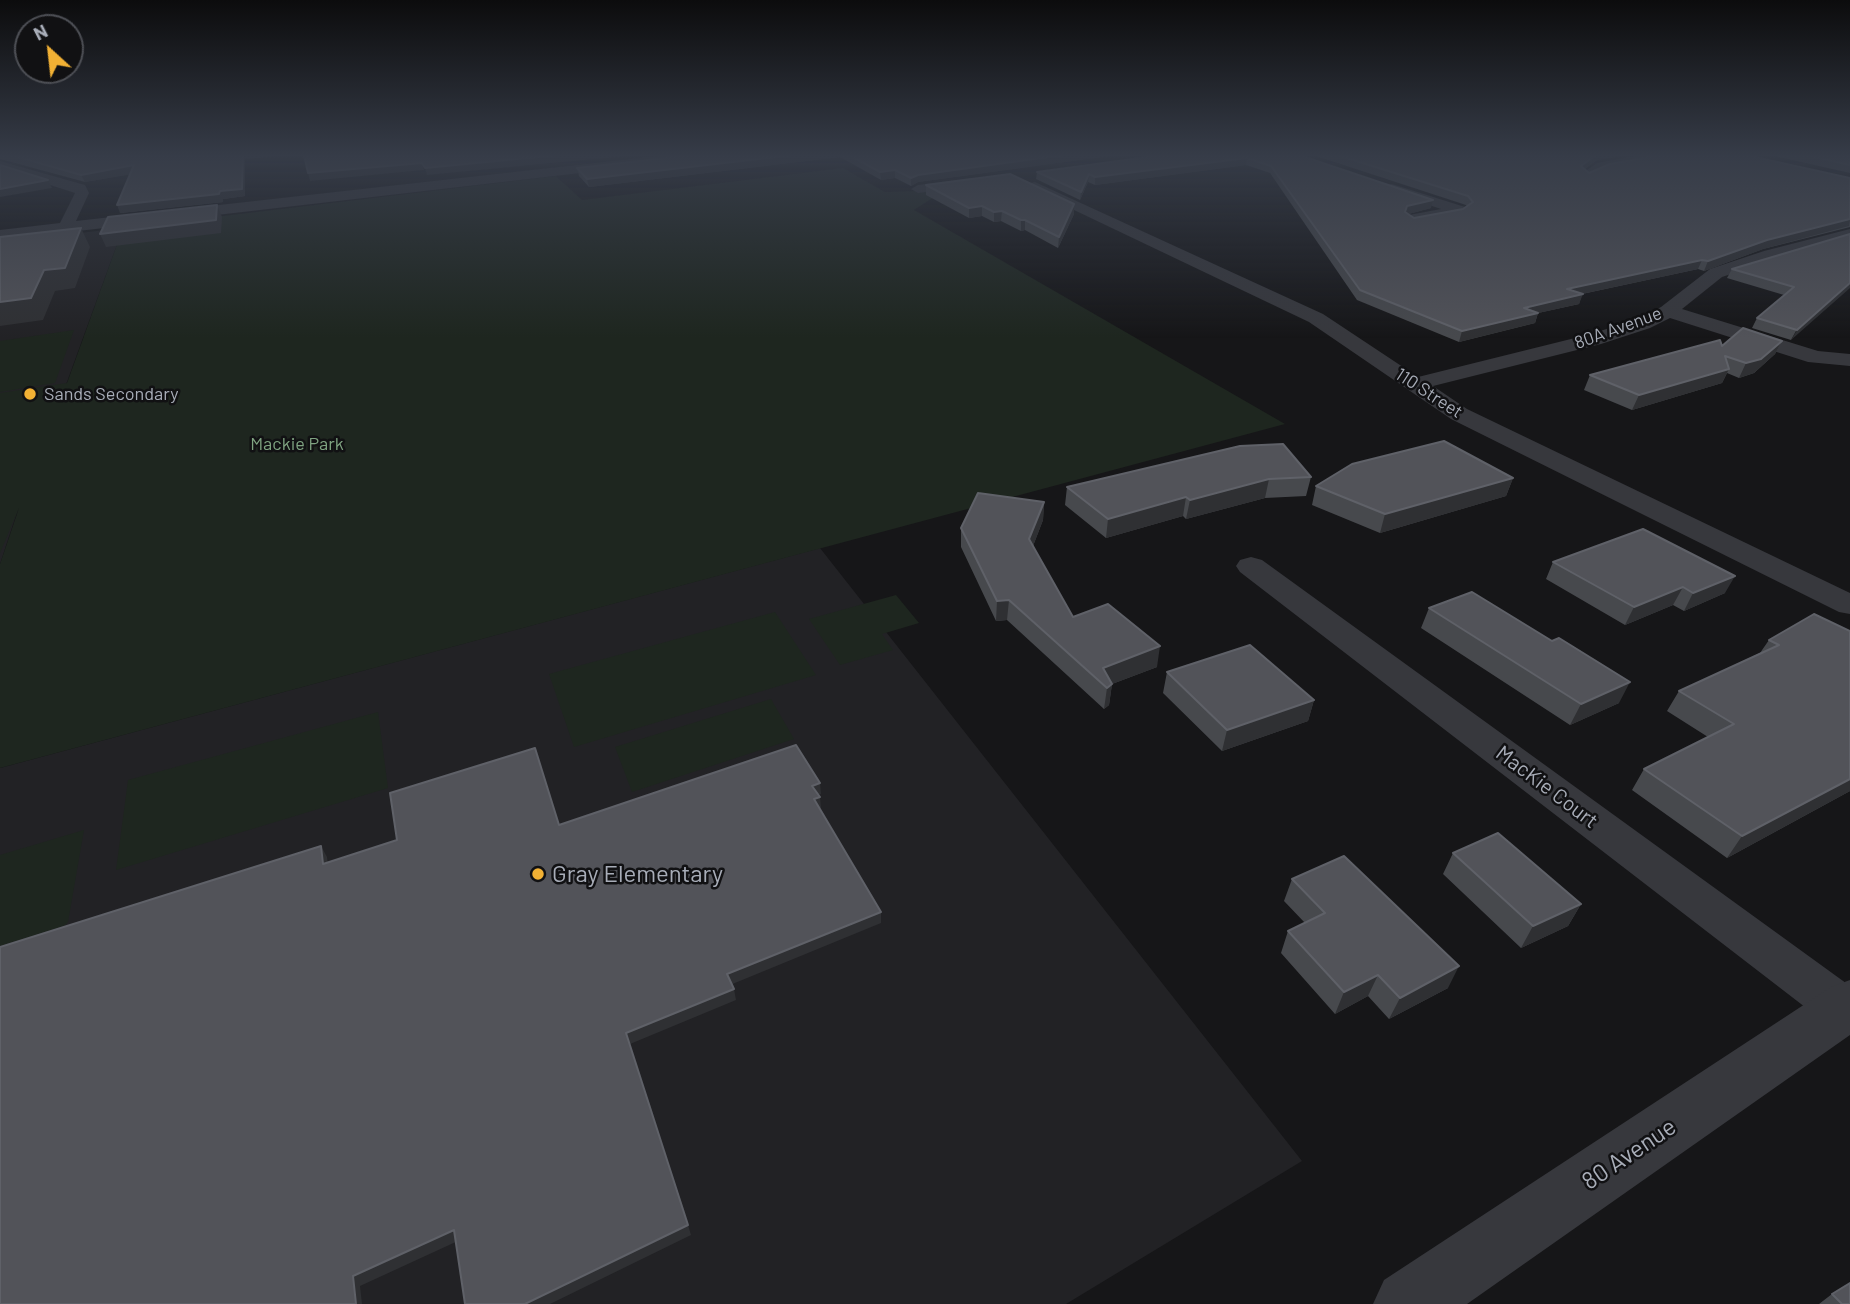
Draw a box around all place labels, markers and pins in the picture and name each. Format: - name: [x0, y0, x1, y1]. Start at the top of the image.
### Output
- place label: Sands Secondary: [44, 383, 179, 405]
- marker: Sands Secondary: [22, 386, 38, 402]
- place label: Gray Elementary: [552, 860, 723, 888]
- marker: Gray Elementary: [530, 866, 546, 882]

